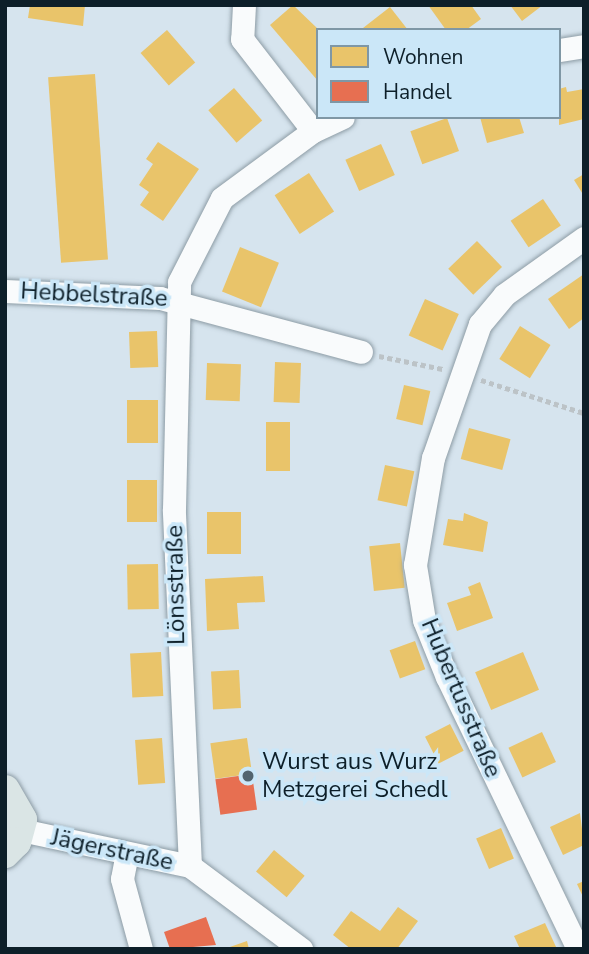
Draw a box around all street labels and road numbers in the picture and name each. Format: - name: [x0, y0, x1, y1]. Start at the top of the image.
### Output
- street label: Hebbelstraße: [20, 277, 168, 313]
- street label: Lönsstraße: [161, 525, 191, 645]
- street label: Hubertusstraße: [415, 614, 507, 782]
- street label: Jägerstraße: [48, 823, 176, 877]

